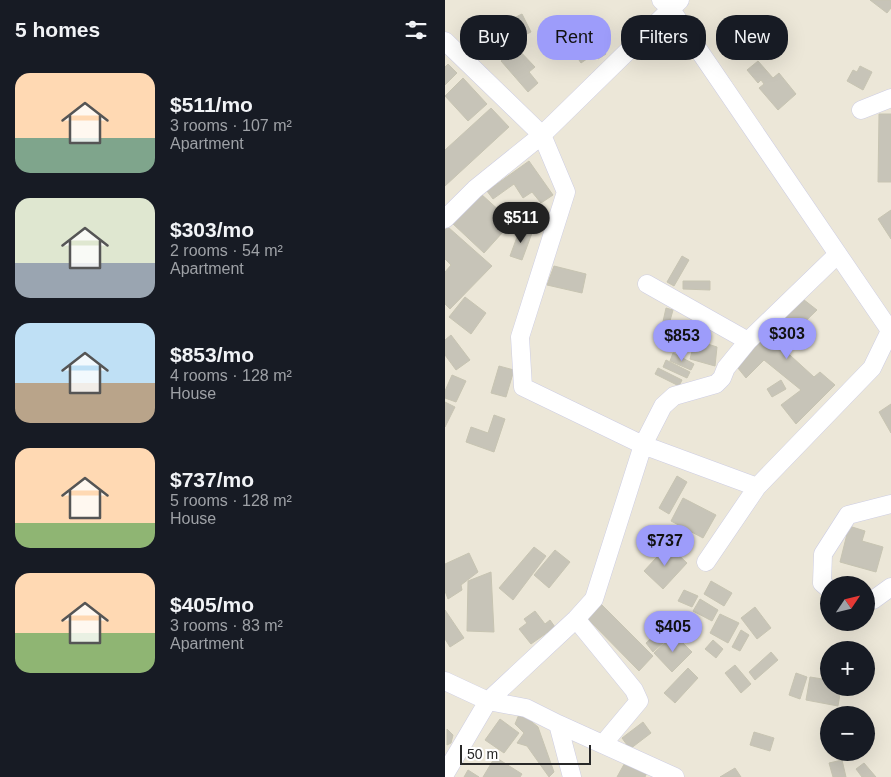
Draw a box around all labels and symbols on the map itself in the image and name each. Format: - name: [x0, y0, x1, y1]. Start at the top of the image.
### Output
- pin: $511: [491, 202, 551, 244]
- pin: $303: [757, 318, 817, 360]
- pin: $853: [652, 320, 712, 362]
- pin: $737: [635, 524, 695, 567]
- north arrow: [820, 576, 875, 631]
- pin: $405: [643, 610, 703, 653]
- scale bar: [460, 742, 591, 765]

